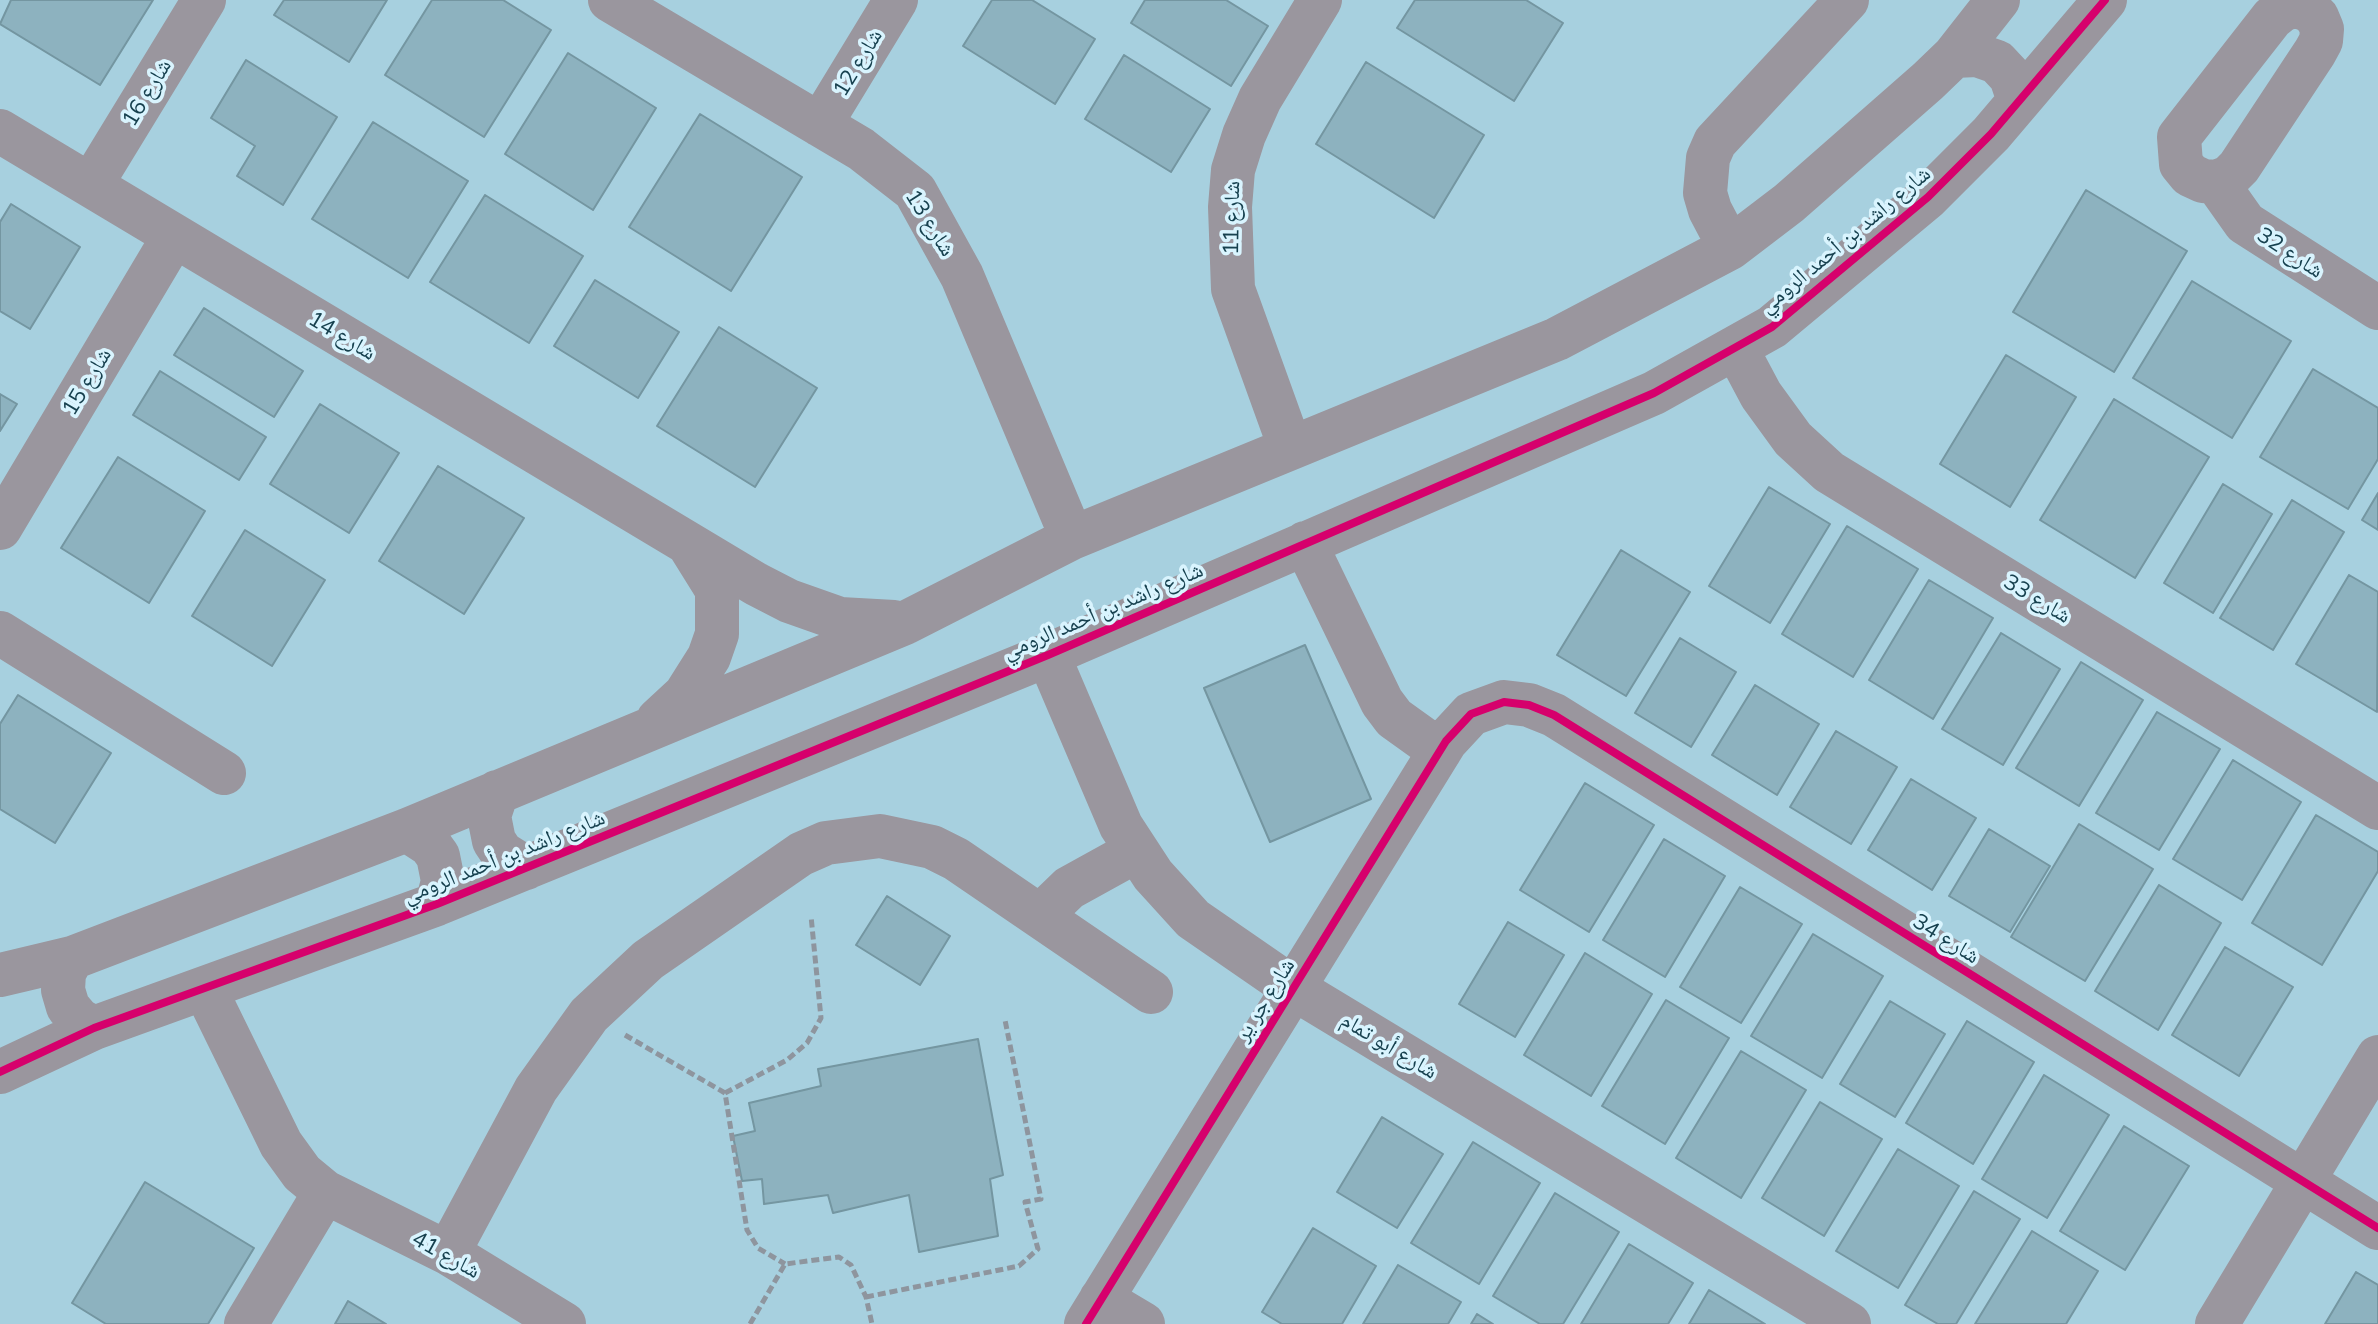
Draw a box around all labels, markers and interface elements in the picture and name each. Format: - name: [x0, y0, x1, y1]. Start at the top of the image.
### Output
- street label: شارع 12: [828, 25, 888, 101]
- street label: شارع 16: [117, 55, 177, 131]
- street label: شارع راشد بن أحمد الرومي: [1754, 161, 1936, 319]
- street label: شارع 11: [1218, 181, 1246, 255]
- street label: شارع 13: [899, 185, 961, 261]
- street label: شارع 32: [2252, 222, 2328, 284]
- street label: شارع 14: [304, 306, 380, 366]
- street label: شارع 15: [57, 344, 117, 420]
- street label: شارع راشد بن أحمد الرومي: [999, 557, 1207, 665]
- street label: شارع 33: [1999, 569, 2075, 629]
- street label: شارع راشد بن أحمد الرومي: [399, 804, 609, 910]
- street label: شارع 34: [1908, 908, 1984, 970]
- street label: شارع جر ير: [1229, 954, 1301, 1046]
- street label: شارع أبو تمام: [1336, 1007, 1442, 1085]
- street label: شارع 41: [407, 1226, 485, 1284]

